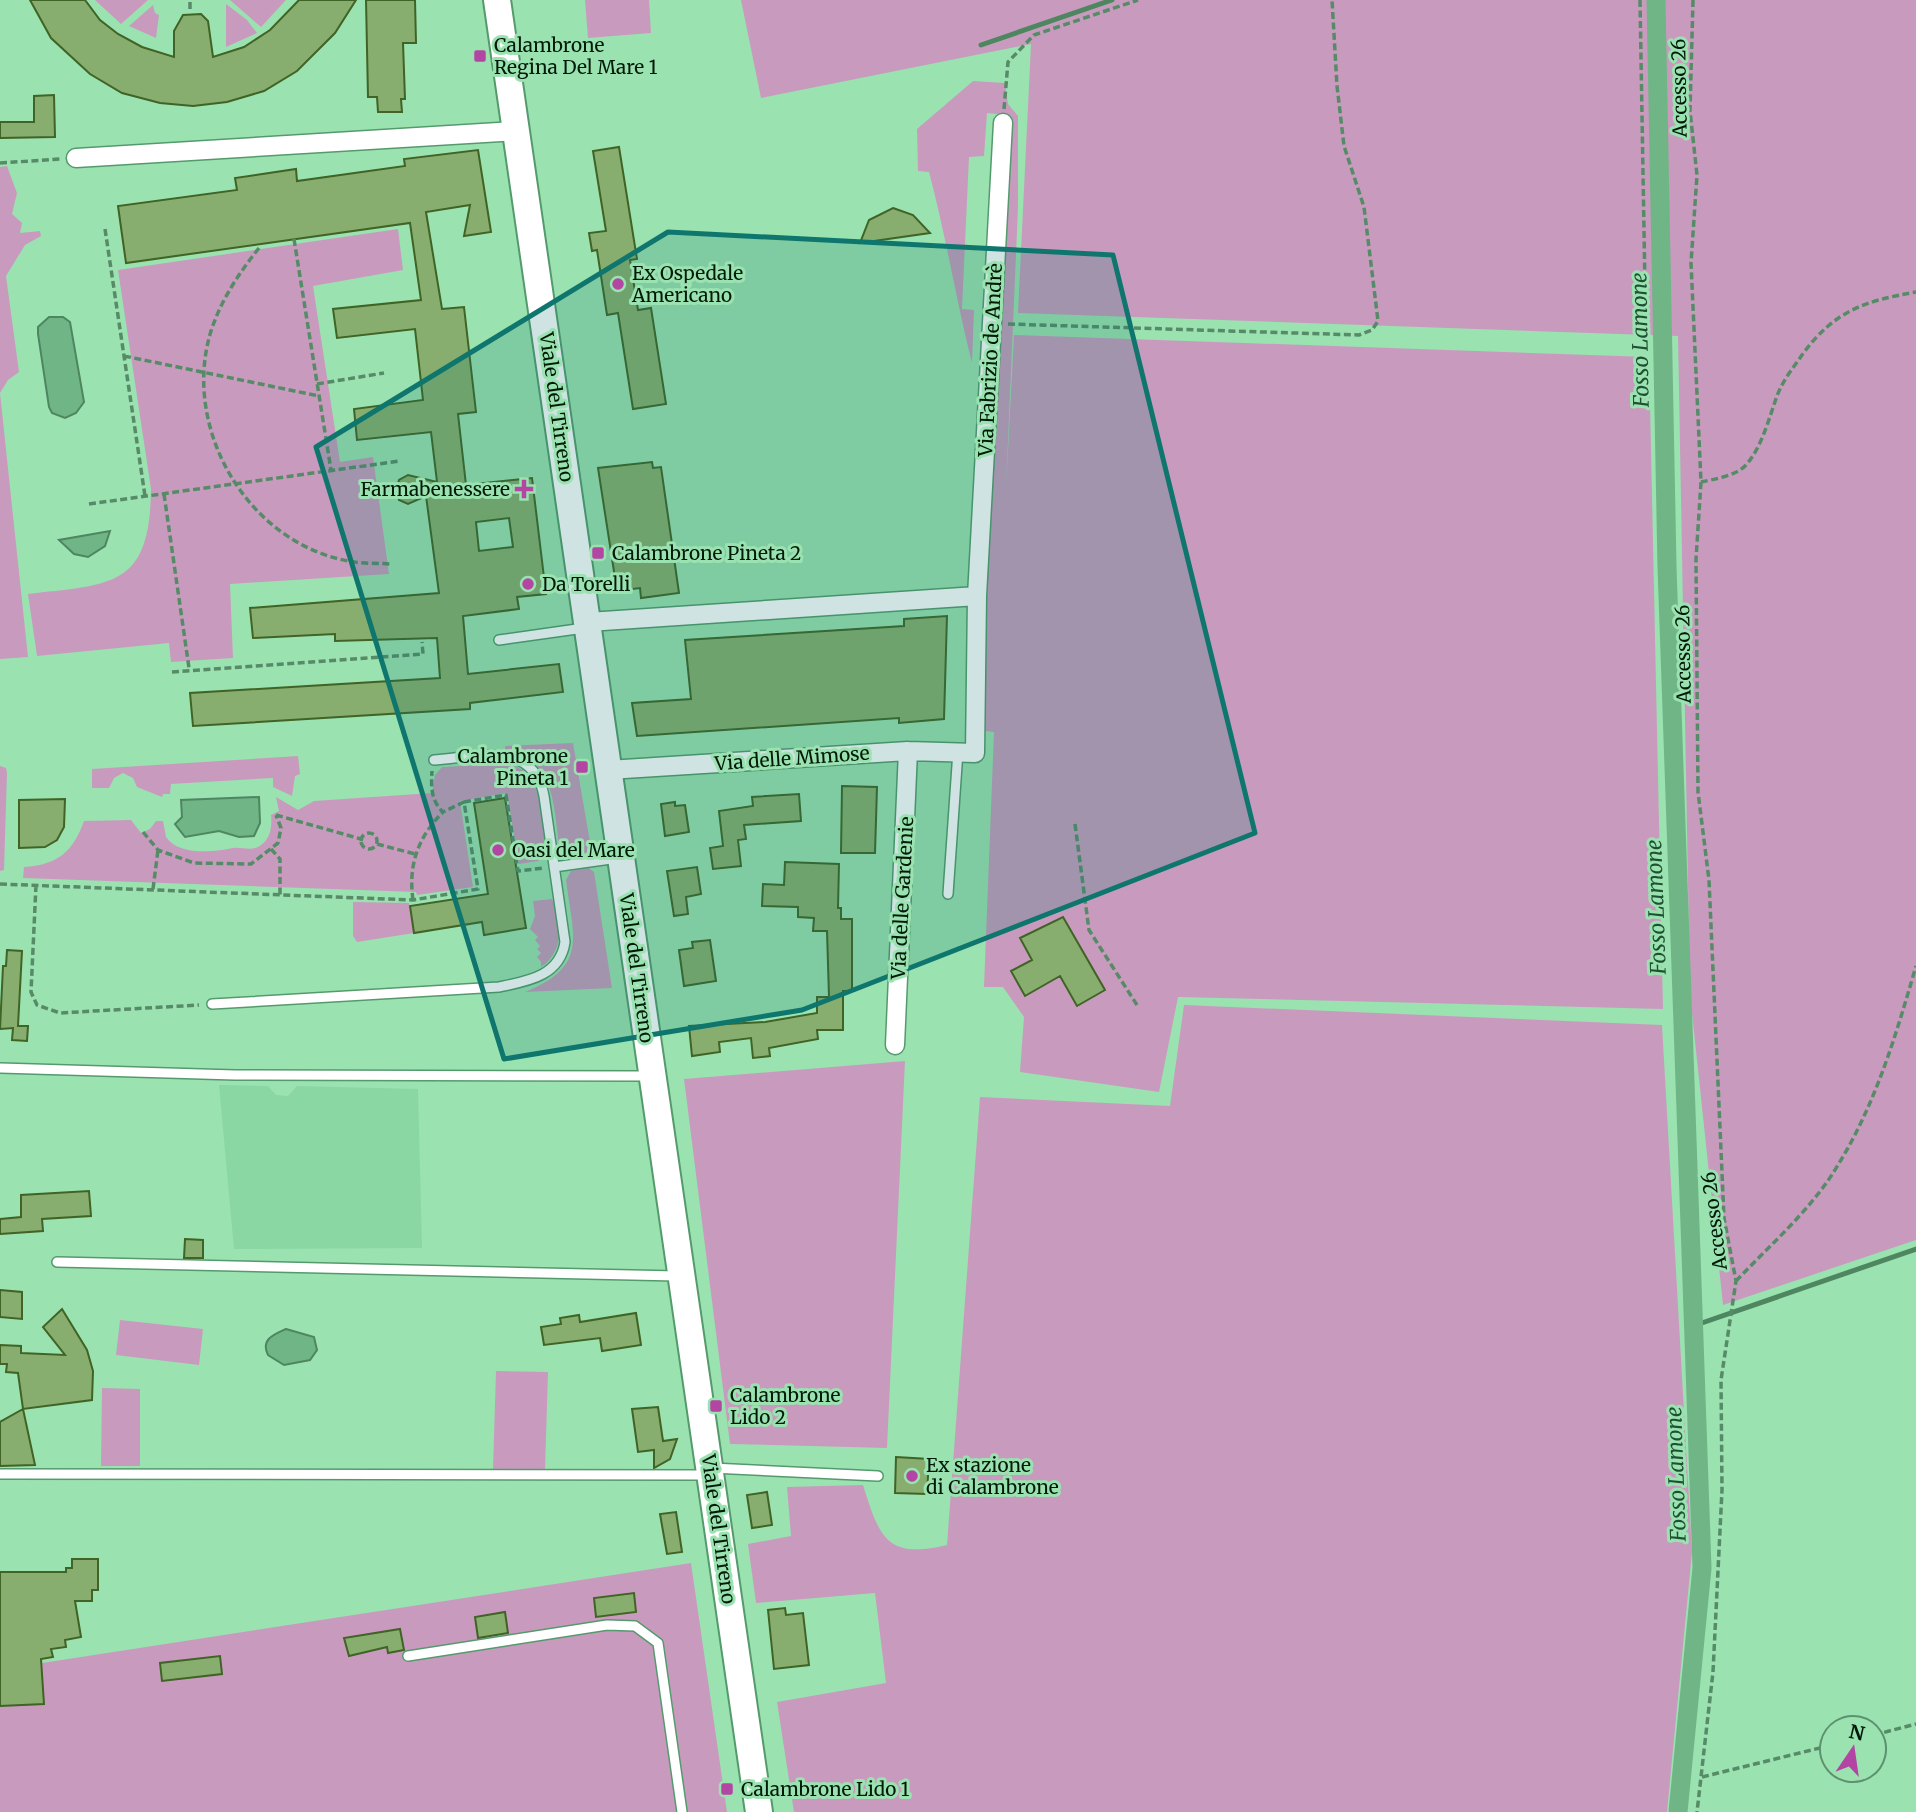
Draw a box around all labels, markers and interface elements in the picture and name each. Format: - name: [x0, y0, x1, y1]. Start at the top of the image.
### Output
- place label: Calambrone Regina Del Mare 1: [494, 33, 658, 79]
- street label: Accesso 26: [1666, 38, 1692, 139]
- marker: Calambrone Regina Del Mare 1: [472, 48, 488, 64]
- place label: Ex Ospedale Americano: [631, 261, 743, 307]
- street label: Via Fabrizio de Andrè: [973, 263, 1007, 458]
- water label: Fosso Lamone: [1625, 272, 1655, 409]
- marker: Ex Ospedale Americano: [610, 276, 626, 292]
- street label: Viale del Tirreno: [534, 330, 579, 483]
- place label: Farmabenessere: [360, 477, 510, 501]
- marker: Farmabenessere: [516, 481, 532, 497]
- place label: Calambrone Pineta 2: [612, 541, 801, 565]
- marker: Calambrone Pineta 2: [590, 545, 606, 561]
- place label: Da Torelli: [542, 572, 630, 596]
- marker: Da Torelli: [520, 576, 536, 592]
- street label: Accesso 26: [1670, 604, 1696, 705]
- street label: Via delle Mimose: [713, 741, 870, 775]
- place label: Calambrone Pineta 1: [457, 744, 568, 790]
- marker: Calambrone Pineta 1: [574, 759, 590, 775]
- street label: Via delle Gardenie: [886, 816, 918, 981]
- place label: Oasi del Mare: [512, 838, 635, 862]
- water label: Fosso Lamone: [1640, 839, 1672, 976]
- marker: Oasi del Mare: [490, 842, 506, 858]
- street label: Viale del Tirreno: [614, 891, 659, 1044]
- street label: Accesso 26: [1696, 1171, 1732, 1272]
- place label: Calambrone Lido 2: [730, 1383, 841, 1429]
- marker: Calambrone Lido 2: [708, 1398, 724, 1414]
- water label: Fosso Lamone: [1660, 1406, 1692, 1543]
- street label: Viale del Tirreno: [696, 1452, 741, 1605]
- place label: Ex stazione di Calambrone: [926, 1453, 1059, 1499]
- marker: Ex stazione di Calambrone: [904, 1468, 920, 1484]
- north arrow: [1818, 1714, 1888, 1784]
- text: N: [1847, 1719, 1867, 1746]
- place label: Calambrone Lido 1: [741, 1777, 910, 1801]
- marker: Calambrone Lido 1: [719, 1781, 735, 1797]

